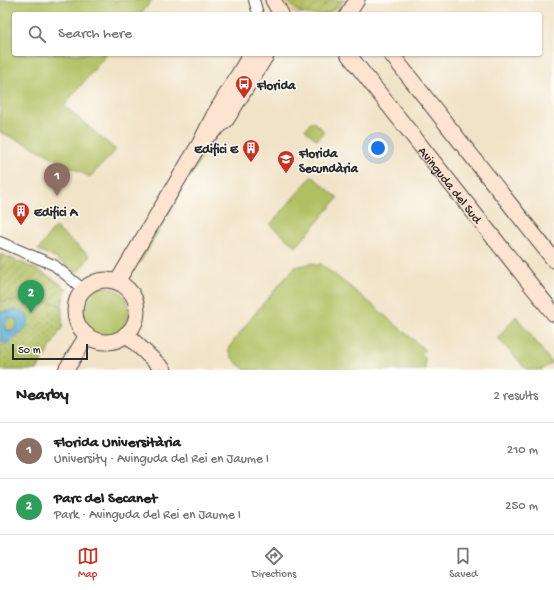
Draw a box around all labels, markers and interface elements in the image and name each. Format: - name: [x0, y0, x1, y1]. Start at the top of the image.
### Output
- search box: [12, 12, 542, 56]
- icon: search: [26, 23, 48, 45]
- text: Search here: [58, 25, 132, 43]
- bus stop icon: Florida: [234, 74, 254, 99]
- place label: Florida: [256, 79, 296, 94]
- building icon: Edifici E: [241, 138, 261, 163]
- your location: [368, 138, 388, 158]
- place label: Edifici E: [194, 142, 239, 158]
- street label: Avinguda del Sud: [414, 144, 485, 228]
- place label: Florida Secundària: [298, 147, 359, 177]
- school or university icon: Florida Secundària: [276, 149, 296, 174]
- pin: 1: [44, 163, 70, 196]
- building icon: Edifici A: [11, 201, 31, 226]
- place label: Edifici A: [34, 205, 79, 221]
- pin: 2: [18, 280, 44, 313]
- scale bar: [12, 342, 88, 361]
- text: 50 m: [18, 345, 40, 357]
- text: Nearby: [16, 386, 69, 406]
- text: 2 results: [493, 389, 538, 404]
- text: Florida Universitària: [54, 434, 181, 452]
- text: 1: [26, 443, 32, 458]
- text: 210 m: [507, 443, 538, 458]
- text: University · Avinguda del Rei en Jaume I: [54, 452, 269, 467]
- text: Parc del Secanet: [54, 490, 157, 508]
- text: 2: [26, 499, 32, 514]
- text: 250 m: [505, 499, 538, 514]
- text: Park · Avinguda del Rei en Jaume I: [54, 508, 241, 523]
- tab: Map: [77, 545, 99, 581]
- tab: Directions: [252, 545, 296, 581]
- tab: Saved: [449, 545, 477, 581]

